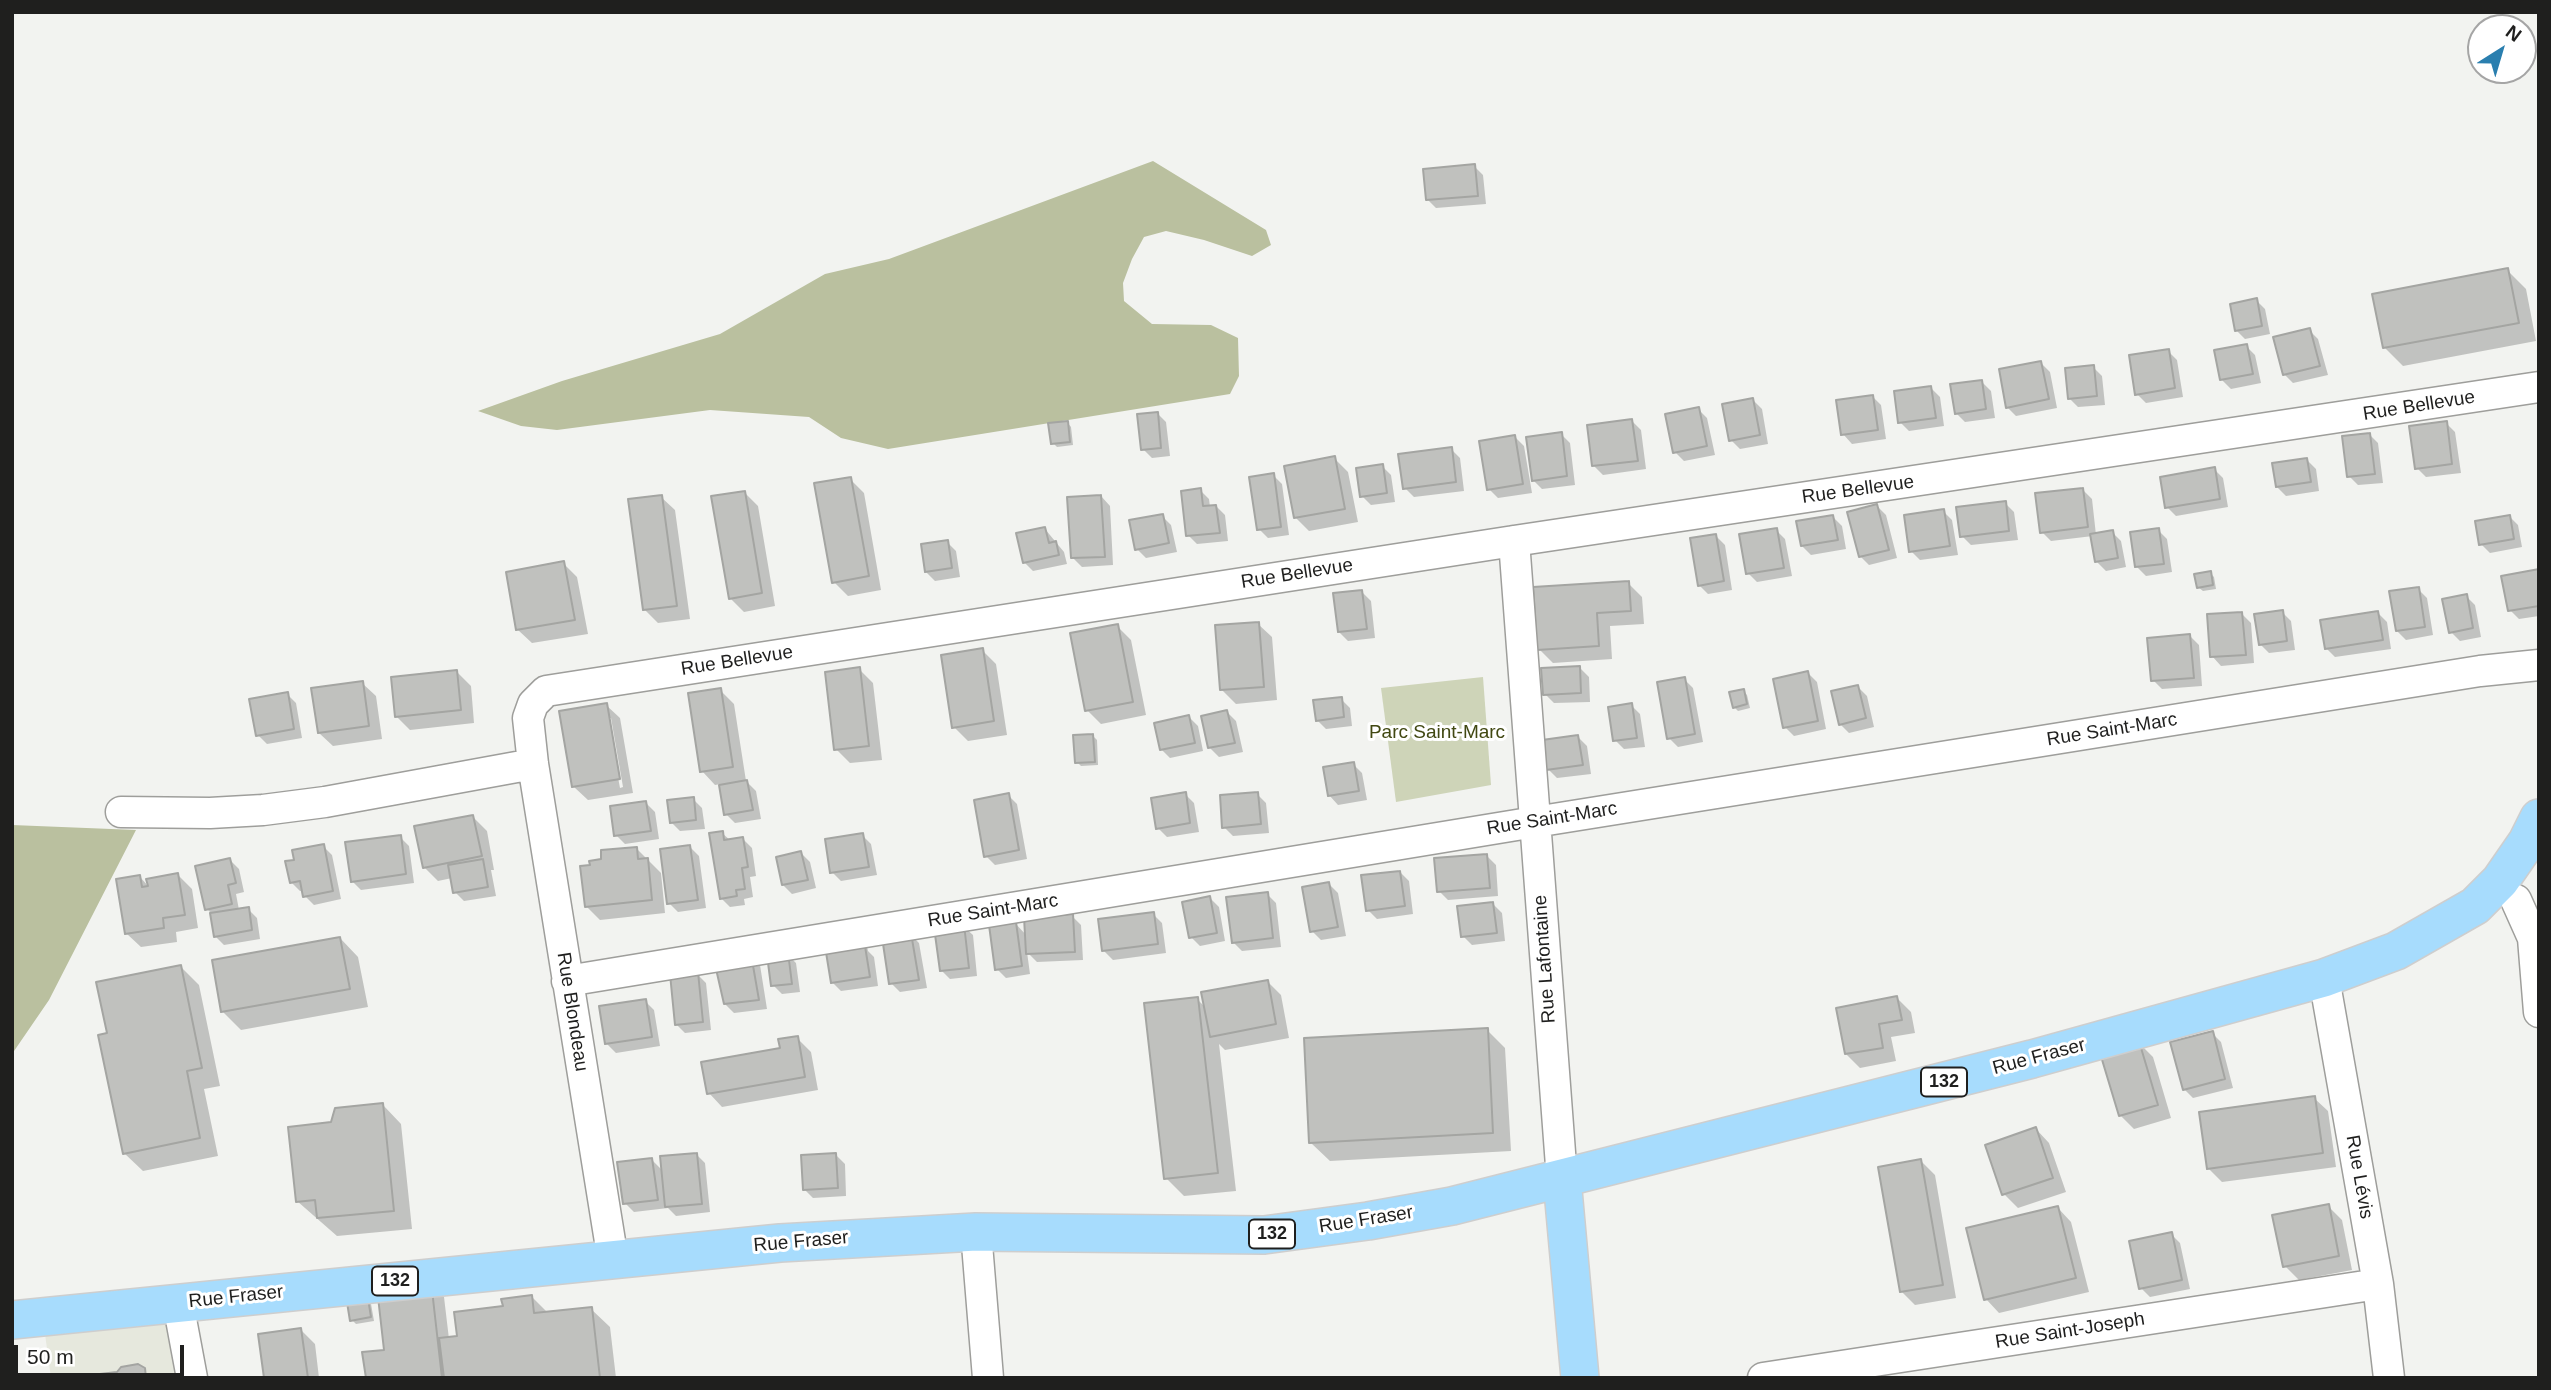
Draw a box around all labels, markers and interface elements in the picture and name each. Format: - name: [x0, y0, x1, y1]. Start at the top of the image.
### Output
- north arrow: [2467, 14, 2537, 84]
- text: N: [2502, 21, 2526, 46]
- street label: Rue Bellevue: [2361, 386, 2477, 426]
- street label: Rue Bellevue: [1800, 471, 1916, 509]
- street label: Rue Bellevue: [1239, 554, 1355, 594]
- street label: Rue Bellevue: [679, 641, 795, 681]
- street label: Rue Saint-Marc: [2045, 708, 2179, 752]
- park label: Parc Saint-Marc: [1369, 722, 1505, 744]
- street label: Rue Saint-Marc: [1485, 797, 1619, 841]
- street label: Rue Saint-Marc: [926, 889, 1060, 933]
- street label: Rue Lafontaine: [1529, 894, 1561, 1024]
- street label: Rue Blondeau: [551, 951, 593, 1073]
- street label: Rue Fraser: [1990, 1034, 2088, 1080]
- road number: 132: [1921, 1068, 1967, 1097]
- street label: Rue Lévis: [2340, 1133, 2378, 1221]
- street label: Rue Fraser: [1317, 1201, 1415, 1239]
- road number: 132: [1249, 1219, 1295, 1248]
- street label: Rue Fraser: [753, 1227, 849, 1257]
- road number: 132: [372, 1266, 418, 1296]
- street label: Rue Fraser: [188, 1281, 284, 1313]
- street label: Rue Saint-Joseph: [1994, 1308, 2146, 1354]
- scale bar: [18, 1330, 187, 1374]
- text: 50 m: [27, 1345, 74, 1368]

